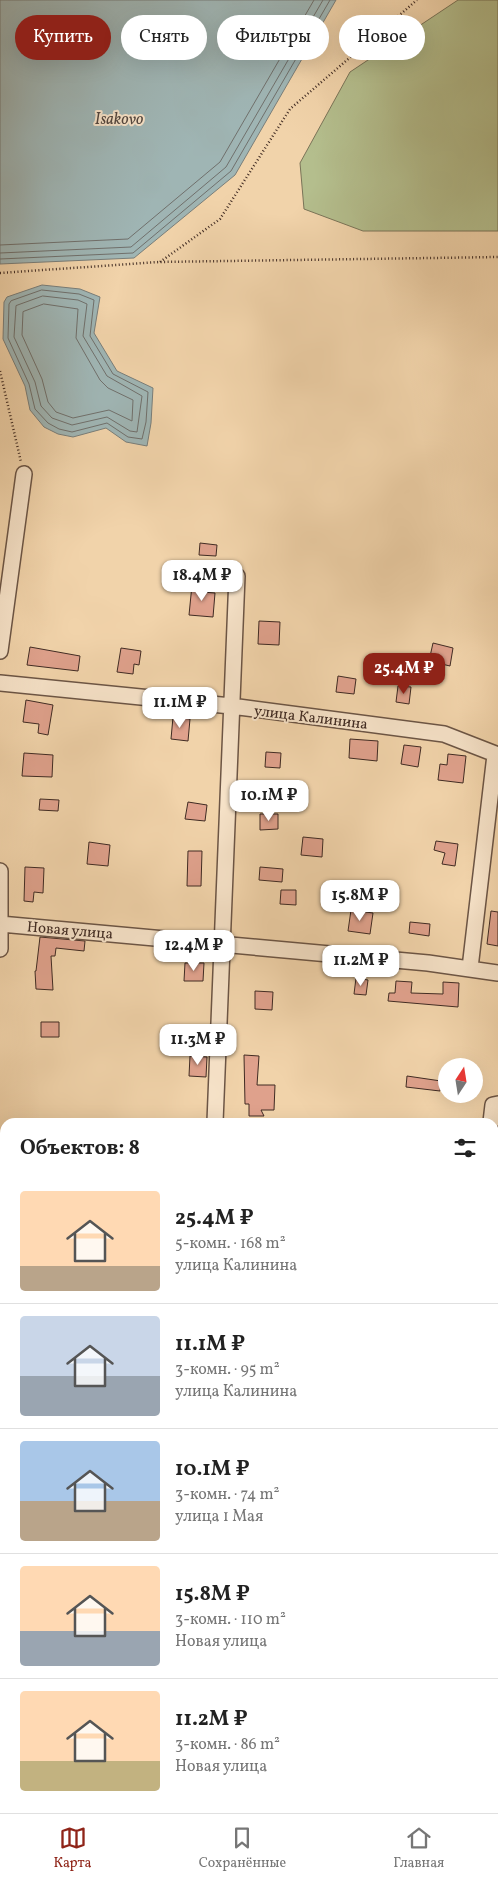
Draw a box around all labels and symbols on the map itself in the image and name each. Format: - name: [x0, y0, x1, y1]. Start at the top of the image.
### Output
- water label: Isakovo: [95, 109, 144, 131]
- pin: 18.4M ₽: [156, 560, 248, 602]
- pin: 25.4M ₽: [358, 652, 450, 695]
- pin: 11.1M ₽: [134, 686, 226, 729]
- street label: улица Калинина: [253, 701, 369, 736]
- pin: 10.1M ₽: [223, 780, 315, 822]
- pin: 15.8M ₽: [314, 880, 406, 922]
- street label: Новая улица: [26, 917, 114, 946]
- pin: 12.4M ₽: [148, 930, 240, 972]
- pin: 11.2M ₽: [315, 944, 407, 987]
- pin: 11.3M ₽: [152, 1024, 244, 1066]
- north arrow: [438, 1058, 482, 1102]

